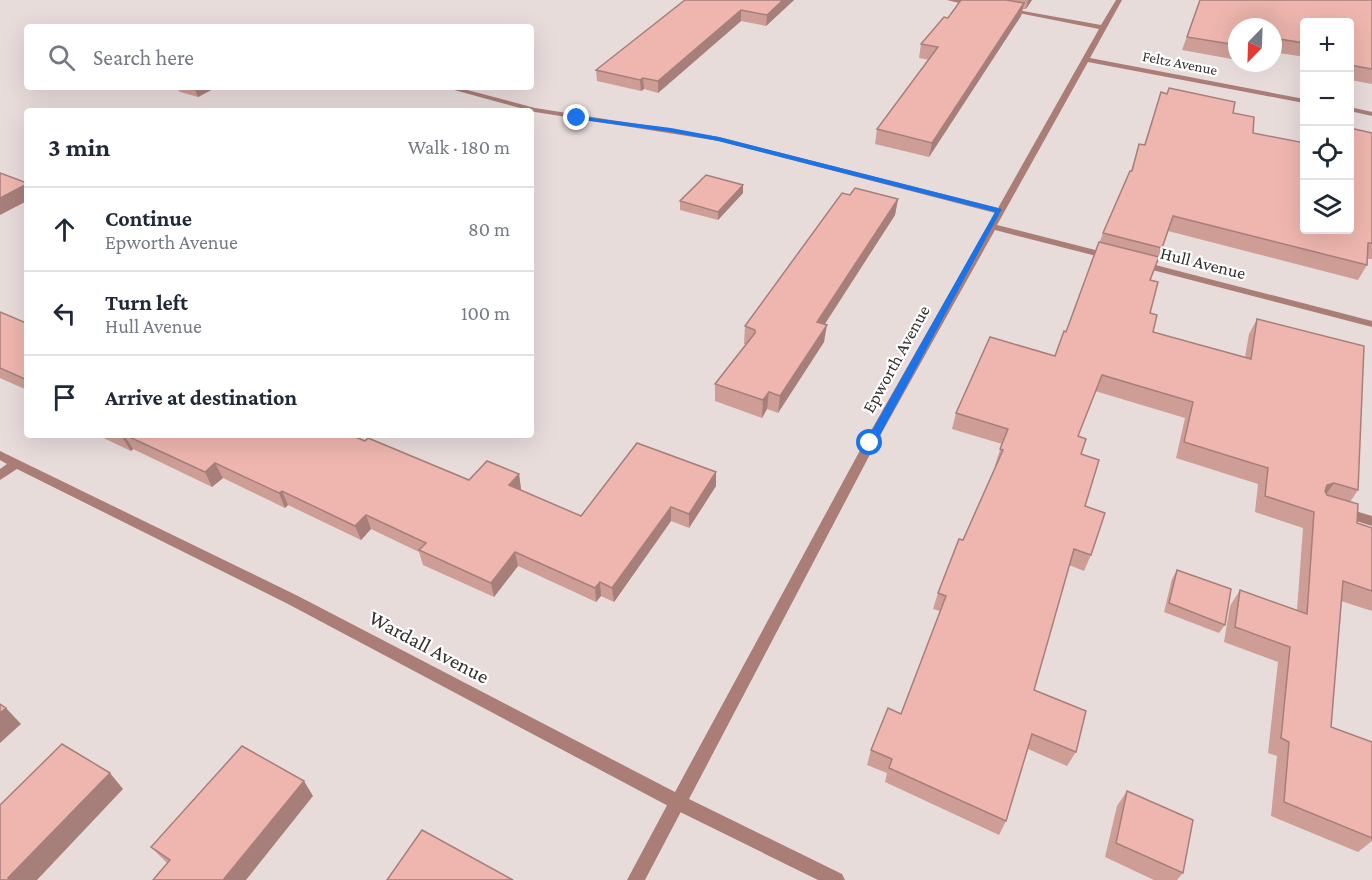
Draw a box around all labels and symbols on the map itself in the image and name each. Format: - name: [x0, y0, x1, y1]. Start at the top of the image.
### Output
- north arrow: [1228, 18, 1282, 72]
- street label: Feltz Avenue: [1141, 48, 1219, 78]
- route end: [563, 104, 589, 130]
- street label: Hull Avenue: [1158, 243, 1248, 283]
- street label: Epworth Avenue: [858, 302, 934, 416]
- route start: [856, 429, 882, 455]
- street label: Wardall Avenue: [365, 605, 493, 689]

